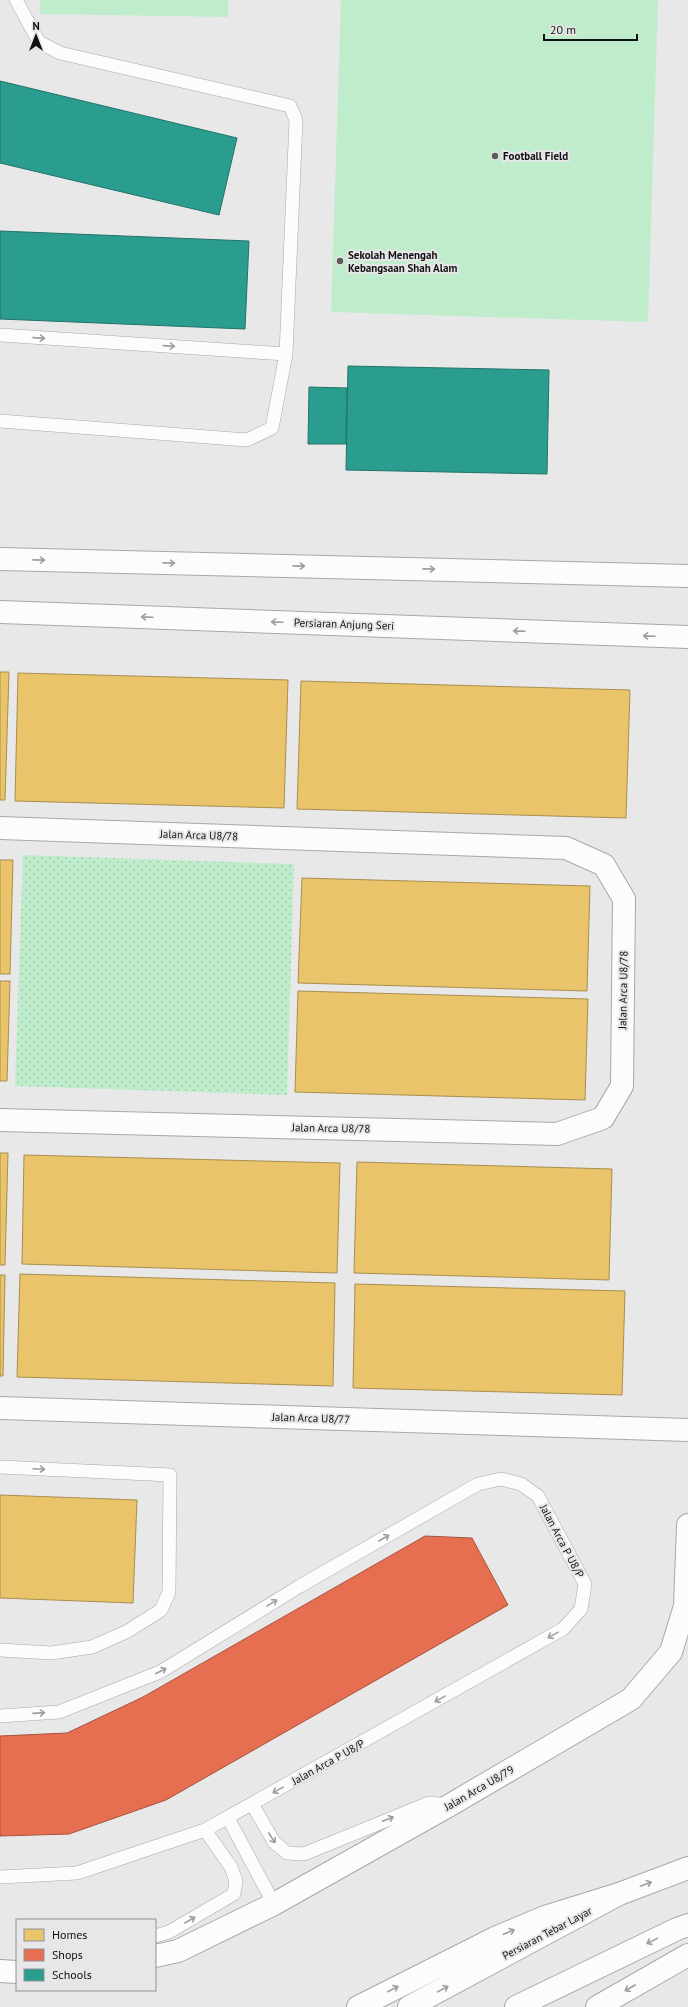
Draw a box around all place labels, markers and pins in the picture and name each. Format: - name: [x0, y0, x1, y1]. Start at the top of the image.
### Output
- place label: Football Field: [503, 149, 568, 163]
- marker: Football Field: [490, 151, 500, 161]
- place label: Sekolah Menengah Kebangsaan Shah Alam: [348, 248, 457, 275]
- marker: Sekolah Menengah Kebangsaan Shah Alam: [335, 256, 345, 266]

